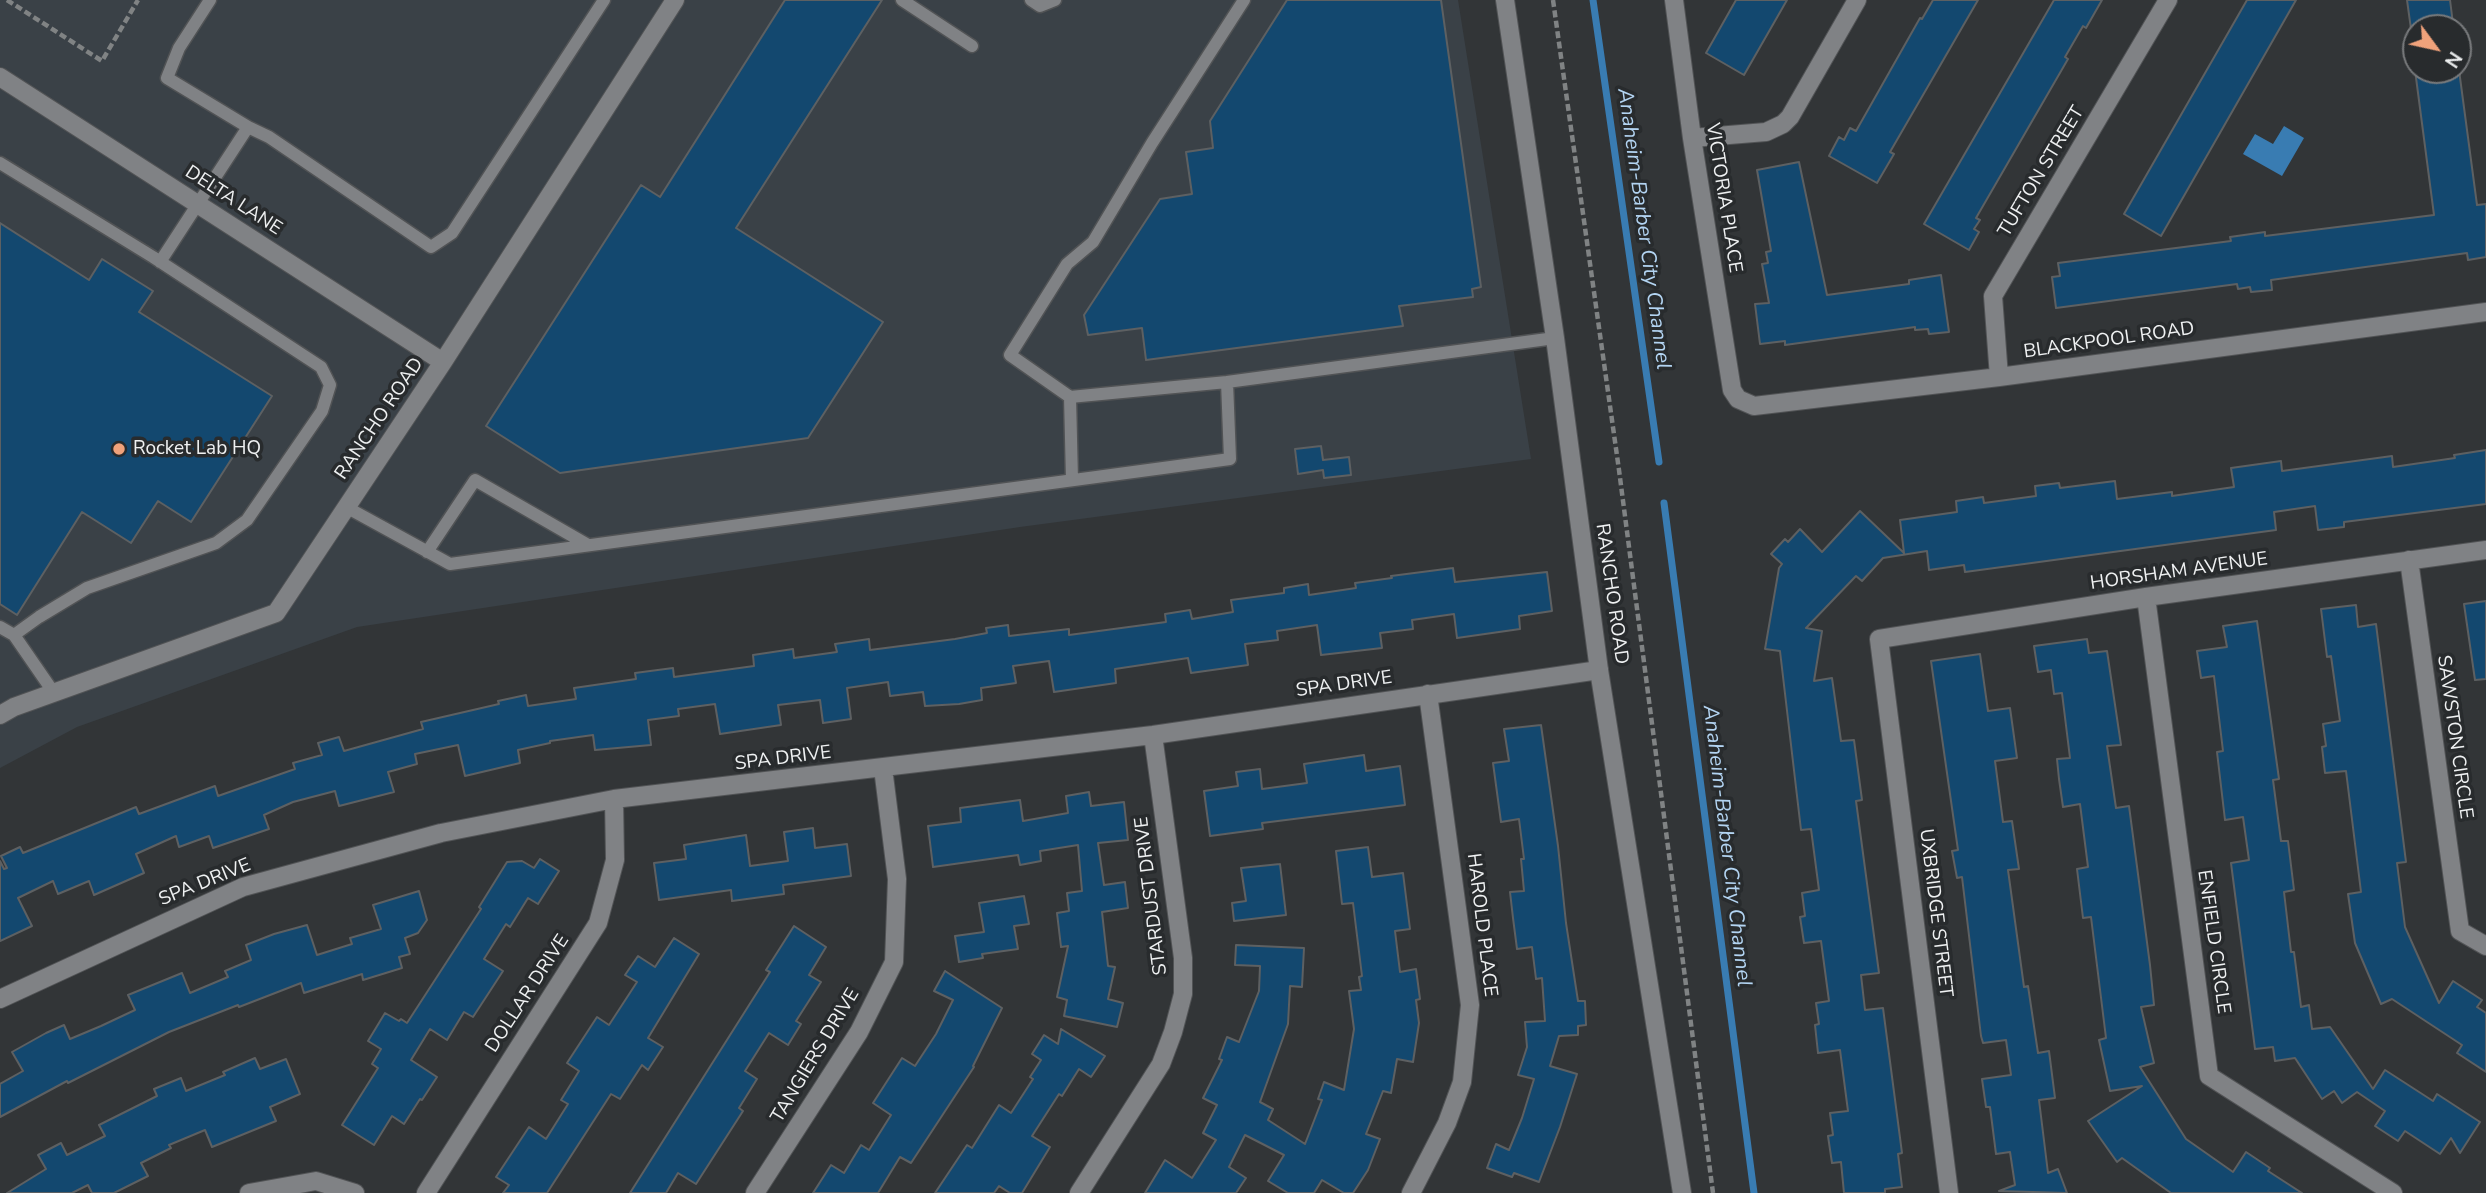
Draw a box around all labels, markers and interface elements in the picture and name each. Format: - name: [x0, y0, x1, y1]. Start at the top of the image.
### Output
- north arrow: [2402, 14, 2472, 84]
- text: N: [2438, 46, 2468, 72]
- water label: Anaheim-Barber City Channel: [1611, 87, 1675, 371]
- street label: TUFTON STREET: [1994, 102, 2090, 242]
- street label: VICTORIA PLACE: [1700, 121, 1746, 275]
- street label: DELTA LANE: [180, 161, 286, 241]
- street label: BLACKPOOL ROAD: [2022, 318, 2196, 364]
- street label: RANCHO ROAD: [331, 354, 429, 484]
- place label: Rocket Lab HQ: [133, 438, 261, 460]
- marker: Rocket Lab HQ: [111, 441, 127, 457]
- street label: RANCHO ROAD: [1590, 522, 1632, 666]
- street label: HORSHAM AVENUE: [2089, 548, 2269, 596]
- street label: SAWSTON CIRCLE: [2431, 654, 2477, 820]
- street label: SPA DRIVE: [1294, 667, 1394, 703]
- water label: Anaheim-Barber City Channel: [1696, 704, 1756, 988]
- street label: SPA DRIVE: [734, 742, 832, 776]
- street label: STARDUST DRIVE: [1131, 815, 1173, 977]
- street label: UXBRIDGE STREET: [1913, 828, 1957, 998]
- street label: HAROLD PLACE: [1461, 852, 1501, 998]
- street label: SPA DRIVE: [156, 854, 254, 912]
- street label: ENFIELD CIRCLE: [2192, 869, 2234, 1015]
- street label: DOLLAR DRIVE: [481, 931, 575, 1057]
- street label: TANGIERS DRIVE: [767, 985, 865, 1127]

